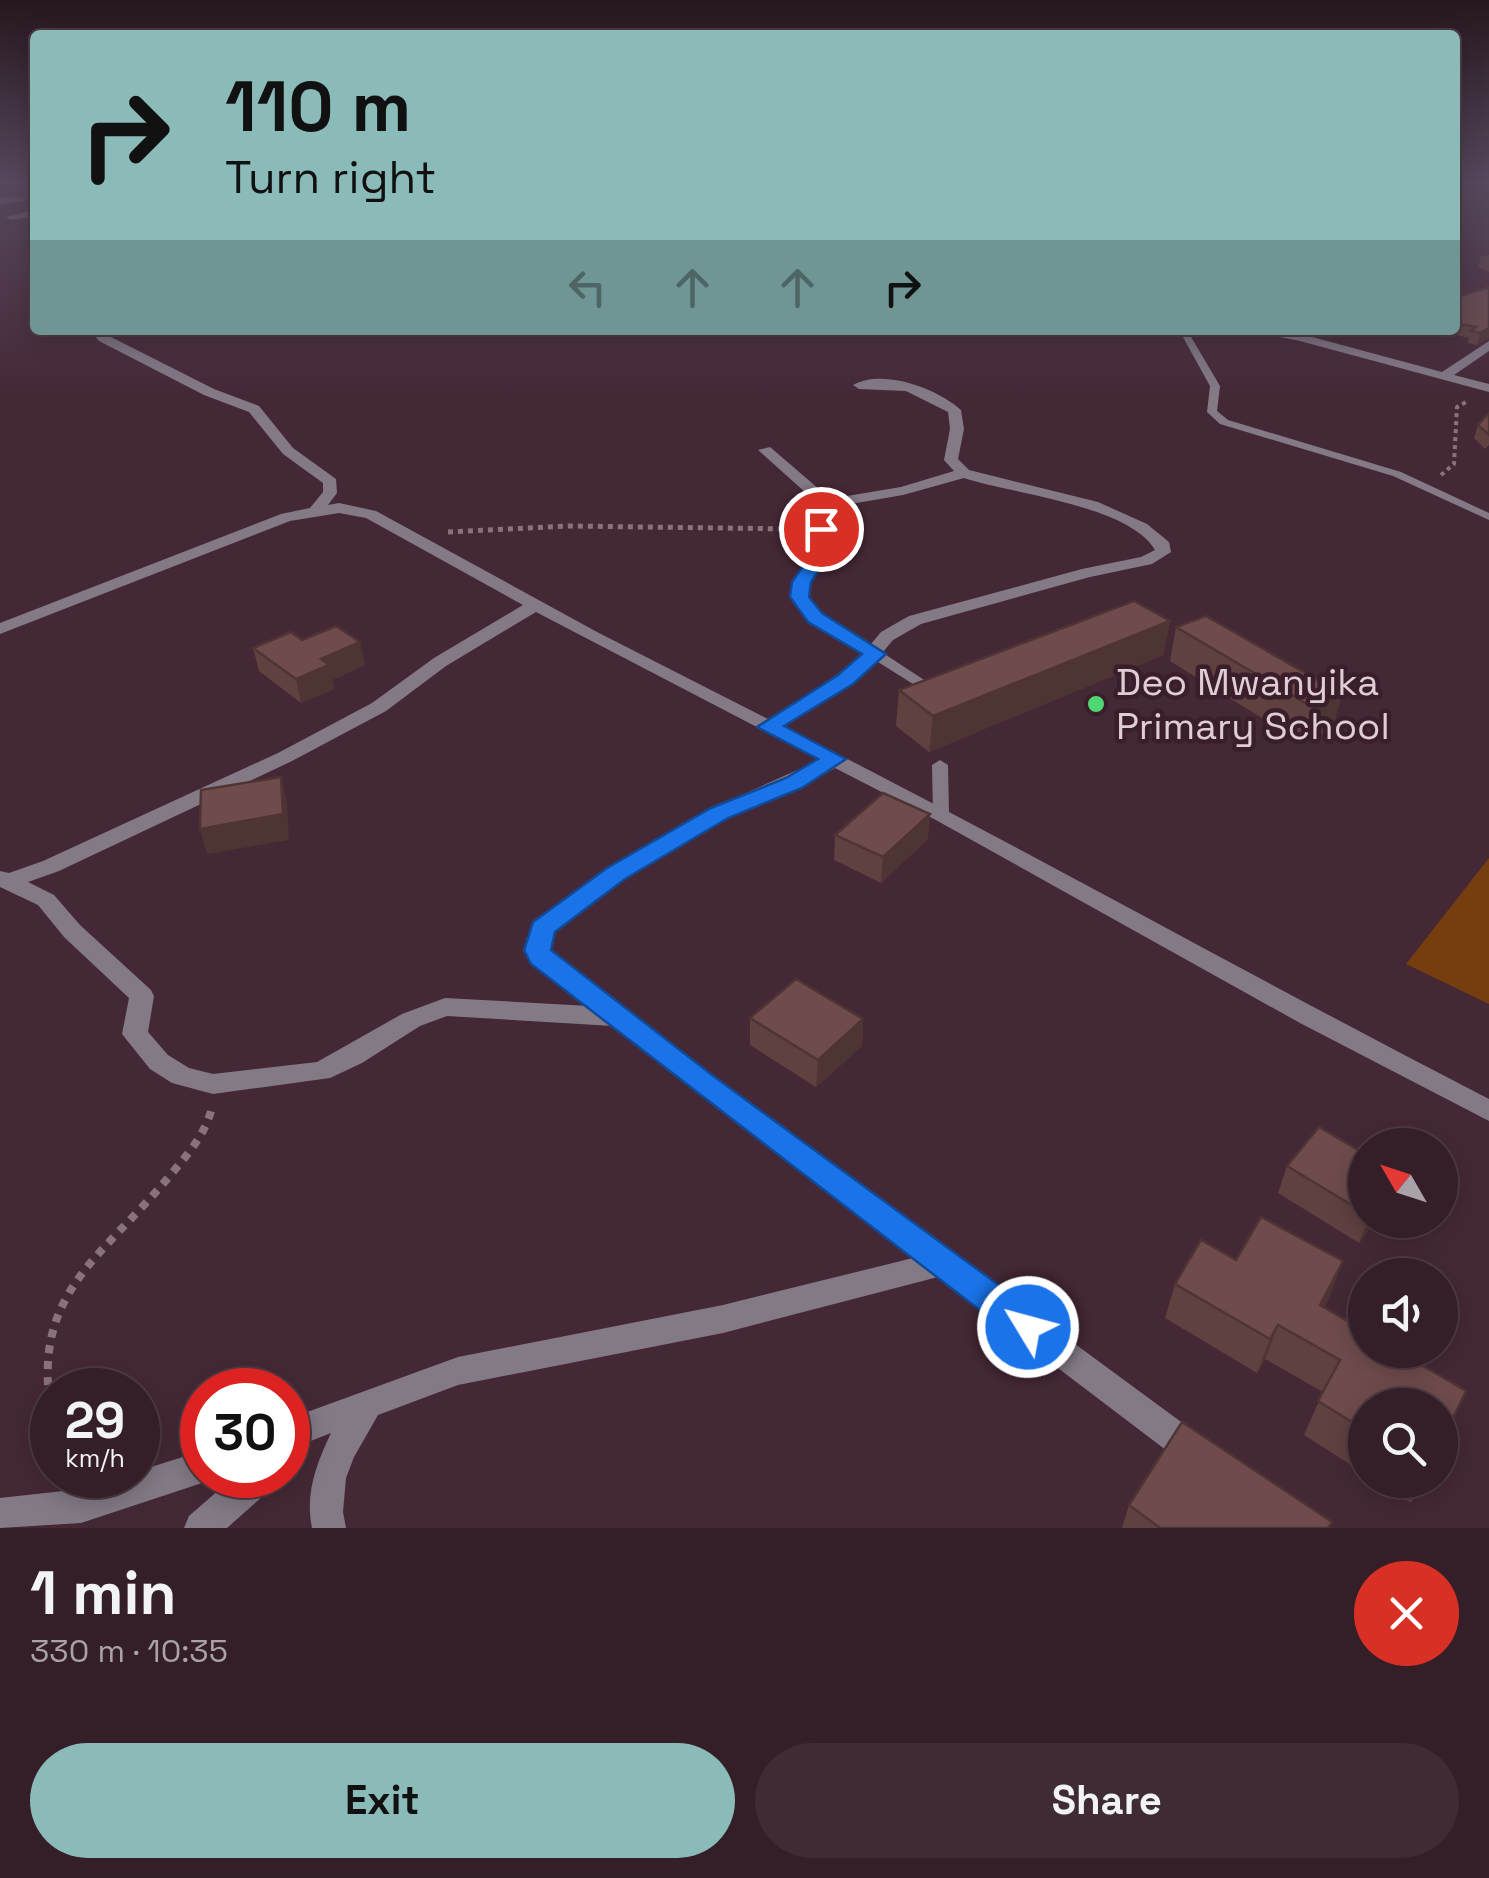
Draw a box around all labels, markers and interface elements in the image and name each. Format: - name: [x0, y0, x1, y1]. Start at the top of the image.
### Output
- text: 110 m: [225, 62, 411, 151]
- icon: right: [60, 70, 190, 200]
- text: Turn right: [225, 149, 436, 206]
- icon: left: [560, 260, 615, 315]
- icon: ahead: [665, 260, 720, 315]
- icon: ahead: [770, 260, 825, 315]
- icon: right: [875, 260, 930, 315]
- pin: [779, 487, 864, 572]
- icon: arrive: [794, 502, 849, 557]
- place label: Deo Mwanyika Primary School: [1116, 658, 1390, 750]
- marker: Deo Mwanyika Primary School: [1085, 693, 1107, 715]
- north arrow: [1348, 1128, 1458, 1238]
- map controls: [1348, 1128, 1458, 1498]
- button: sound: [1348, 1258, 1458, 1368]
- position arrow: [976, 1275, 1080, 1379]
- speed limit sign: 30: [180, 1368, 310, 1498]
- button: search: [1348, 1388, 1458, 1498]
- text: 29: [65, 1389, 125, 1453]
- text: km/h: [65, 1442, 125, 1474]
- text: 1 min: [30, 1555, 177, 1632]
- button: close: [1354, 1561, 1459, 1666]
- text: 330 m · 10:35: [30, 1631, 228, 1671]
- button: Exit: [30, 1743, 735, 1858]
- button: Share: [755, 1743, 1459, 1858]

